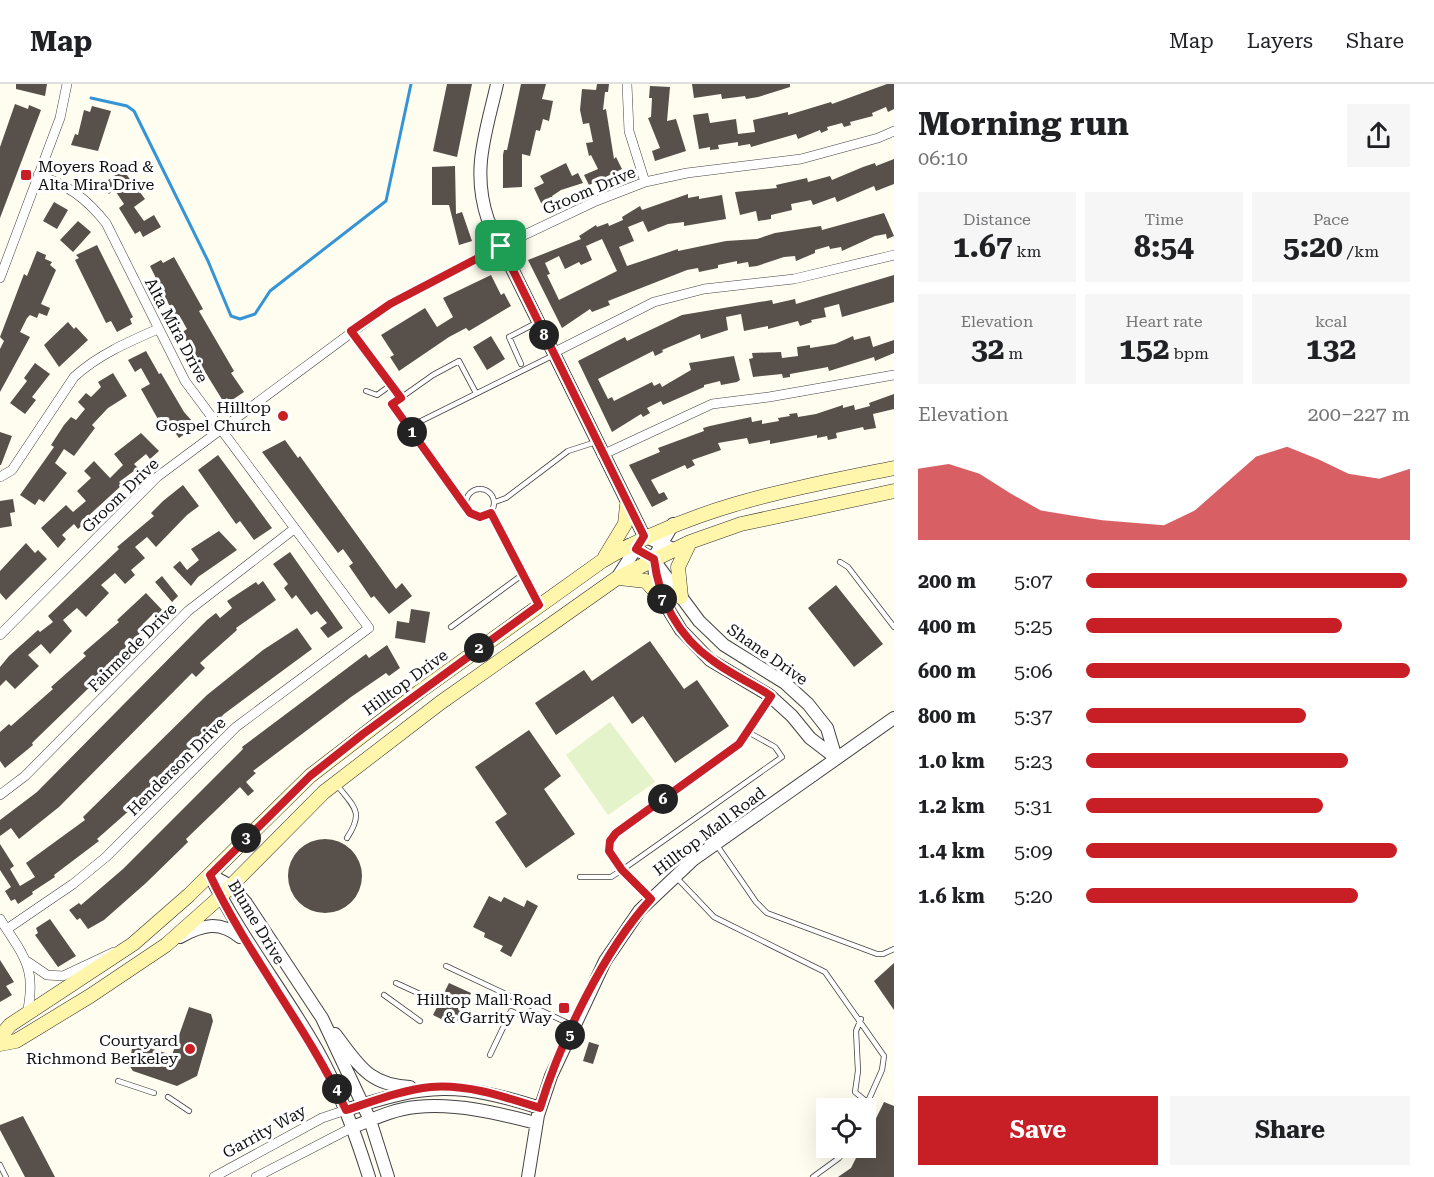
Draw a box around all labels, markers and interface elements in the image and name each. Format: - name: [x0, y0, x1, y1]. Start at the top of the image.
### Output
- text: Map: [30, 25, 92, 58]
- text: Map: [1169, 29, 1214, 53]
- text: Layers: [1247, 29, 1313, 53]
- text: Share: [1346, 29, 1404, 53]
- text: Morning run: [918, 104, 1129, 143]
- button: share: [1347, 104, 1410, 167]
- text: 06:10: [918, 146, 968, 170]
- place label: Moyers Road & Alta Mira Drive: [38, 157, 154, 194]
- street label: Groom Drive: [540, 162, 639, 219]
- marker: Moyers Road & Alta Mira Drive: [19, 168, 33, 182]
- text: Distance: [963, 210, 1031, 229]
- text: Time: [1144, 210, 1184, 229]
- text: Pace: [1313, 210, 1349, 229]
- pin: [475, 220, 526, 271]
- icon: arrive: [484, 229, 517, 262]
- text: 1.67: [953, 229, 1013, 264]
- text: 8:54: [1134, 229, 1194, 264]
- text: 5:20: [1283, 229, 1343, 264]
- text: km: [1013, 242, 1041, 261]
- text: /km: [1343, 242, 1379, 261]
- street label: Alta Mira Drive: [141, 274, 212, 386]
- text: Elevation: [961, 312, 1033, 331]
- text: Heart rate: [1126, 312, 1202, 331]
- text: kcal: [1315, 312, 1347, 331]
- pin: 8: [529, 320, 559, 350]
- text: 8: [540, 325, 548, 344]
- text: 32: [971, 331, 1004, 366]
- text: 152: [1119, 331, 1169, 366]
- text: 132: [1306, 331, 1356, 366]
- text: m: [1004, 344, 1023, 363]
- text: bpm: [1169, 344, 1209, 363]
- place label: Hilltop Gospel Church: [155, 398, 271, 435]
- text: Elevation: [918, 402, 1009, 426]
- text: 200–227 m: [1307, 402, 1410, 426]
- marker: Hilltop Gospel Church: [276, 409, 290, 423]
- pin: 1: [397, 417, 427, 447]
- text: 1: [408, 422, 416, 441]
- street label: Groom Drive: [78, 454, 163, 537]
- text: 200 m: [918, 569, 976, 593]
- text: 5:07: [1014, 569, 1053, 593]
- pin: 7: [647, 584, 677, 614]
- text: 7: [658, 589, 666, 608]
- street label: Fairmede Drive: [84, 599, 181, 696]
- text: 400 m: [918, 614, 976, 638]
- text: 5:25: [1014, 614, 1053, 638]
- street label: Shane Drive: [724, 620, 812, 689]
- pin: 2: [464, 633, 494, 663]
- text: 2: [475, 638, 483, 657]
- street label: Hilltop Drive: [359, 645, 452, 720]
- text: 600 m: [918, 659, 976, 683]
- text: 5:06: [1014, 659, 1053, 683]
- text: 800 m: [918, 704, 976, 728]
- text: 5:37: [1014, 704, 1053, 728]
- street label: Henderson Drive: [123, 713, 230, 820]
- text: 1.0 km: [918, 749, 985, 773]
- text: 5:23: [1014, 749, 1053, 773]
- street label: Hilltop Mall Road: [649, 783, 769, 880]
- pin: 6: [648, 784, 678, 814]
- text: 6: [659, 789, 667, 808]
- text: 1.2 km: [918, 794, 985, 818]
- text: 5:31: [1014, 794, 1053, 818]
- pin: 3: [231, 823, 261, 853]
- text: 3: [242, 828, 250, 847]
- text: 1.4 km: [918, 839, 985, 863]
- text: 5:09: [1014, 839, 1053, 863]
- street label: Blume Drive: [224, 877, 289, 968]
- text: 1.6 km: [918, 884, 985, 908]
- text: 5:20: [1014, 884, 1053, 908]
- place label: Hilltop Mall Road & Garrity Way: [417, 990, 553, 1027]
- marker: Hilltop Mall Road & Garrity Way: [557, 1001, 571, 1015]
- pin: 5: [555, 1020, 585, 1050]
- text: 5: [566, 1025, 574, 1044]
- place label: Courtyard Richmond Berkeley: [26, 1031, 179, 1068]
- marker: Courtyard Richmond Berkeley: [183, 1042, 197, 1056]
- pin: 4: [322, 1074, 352, 1104]
- text: 4: [333, 1079, 341, 1098]
- button: Save: [918, 1096, 1158, 1165]
- button: Share: [1170, 1096, 1410, 1165]
- map controls: [816, 1098, 876, 1158]
- button: locate: [816, 1098, 876, 1158]
- street label: Garrity Way: [219, 1100, 310, 1162]

